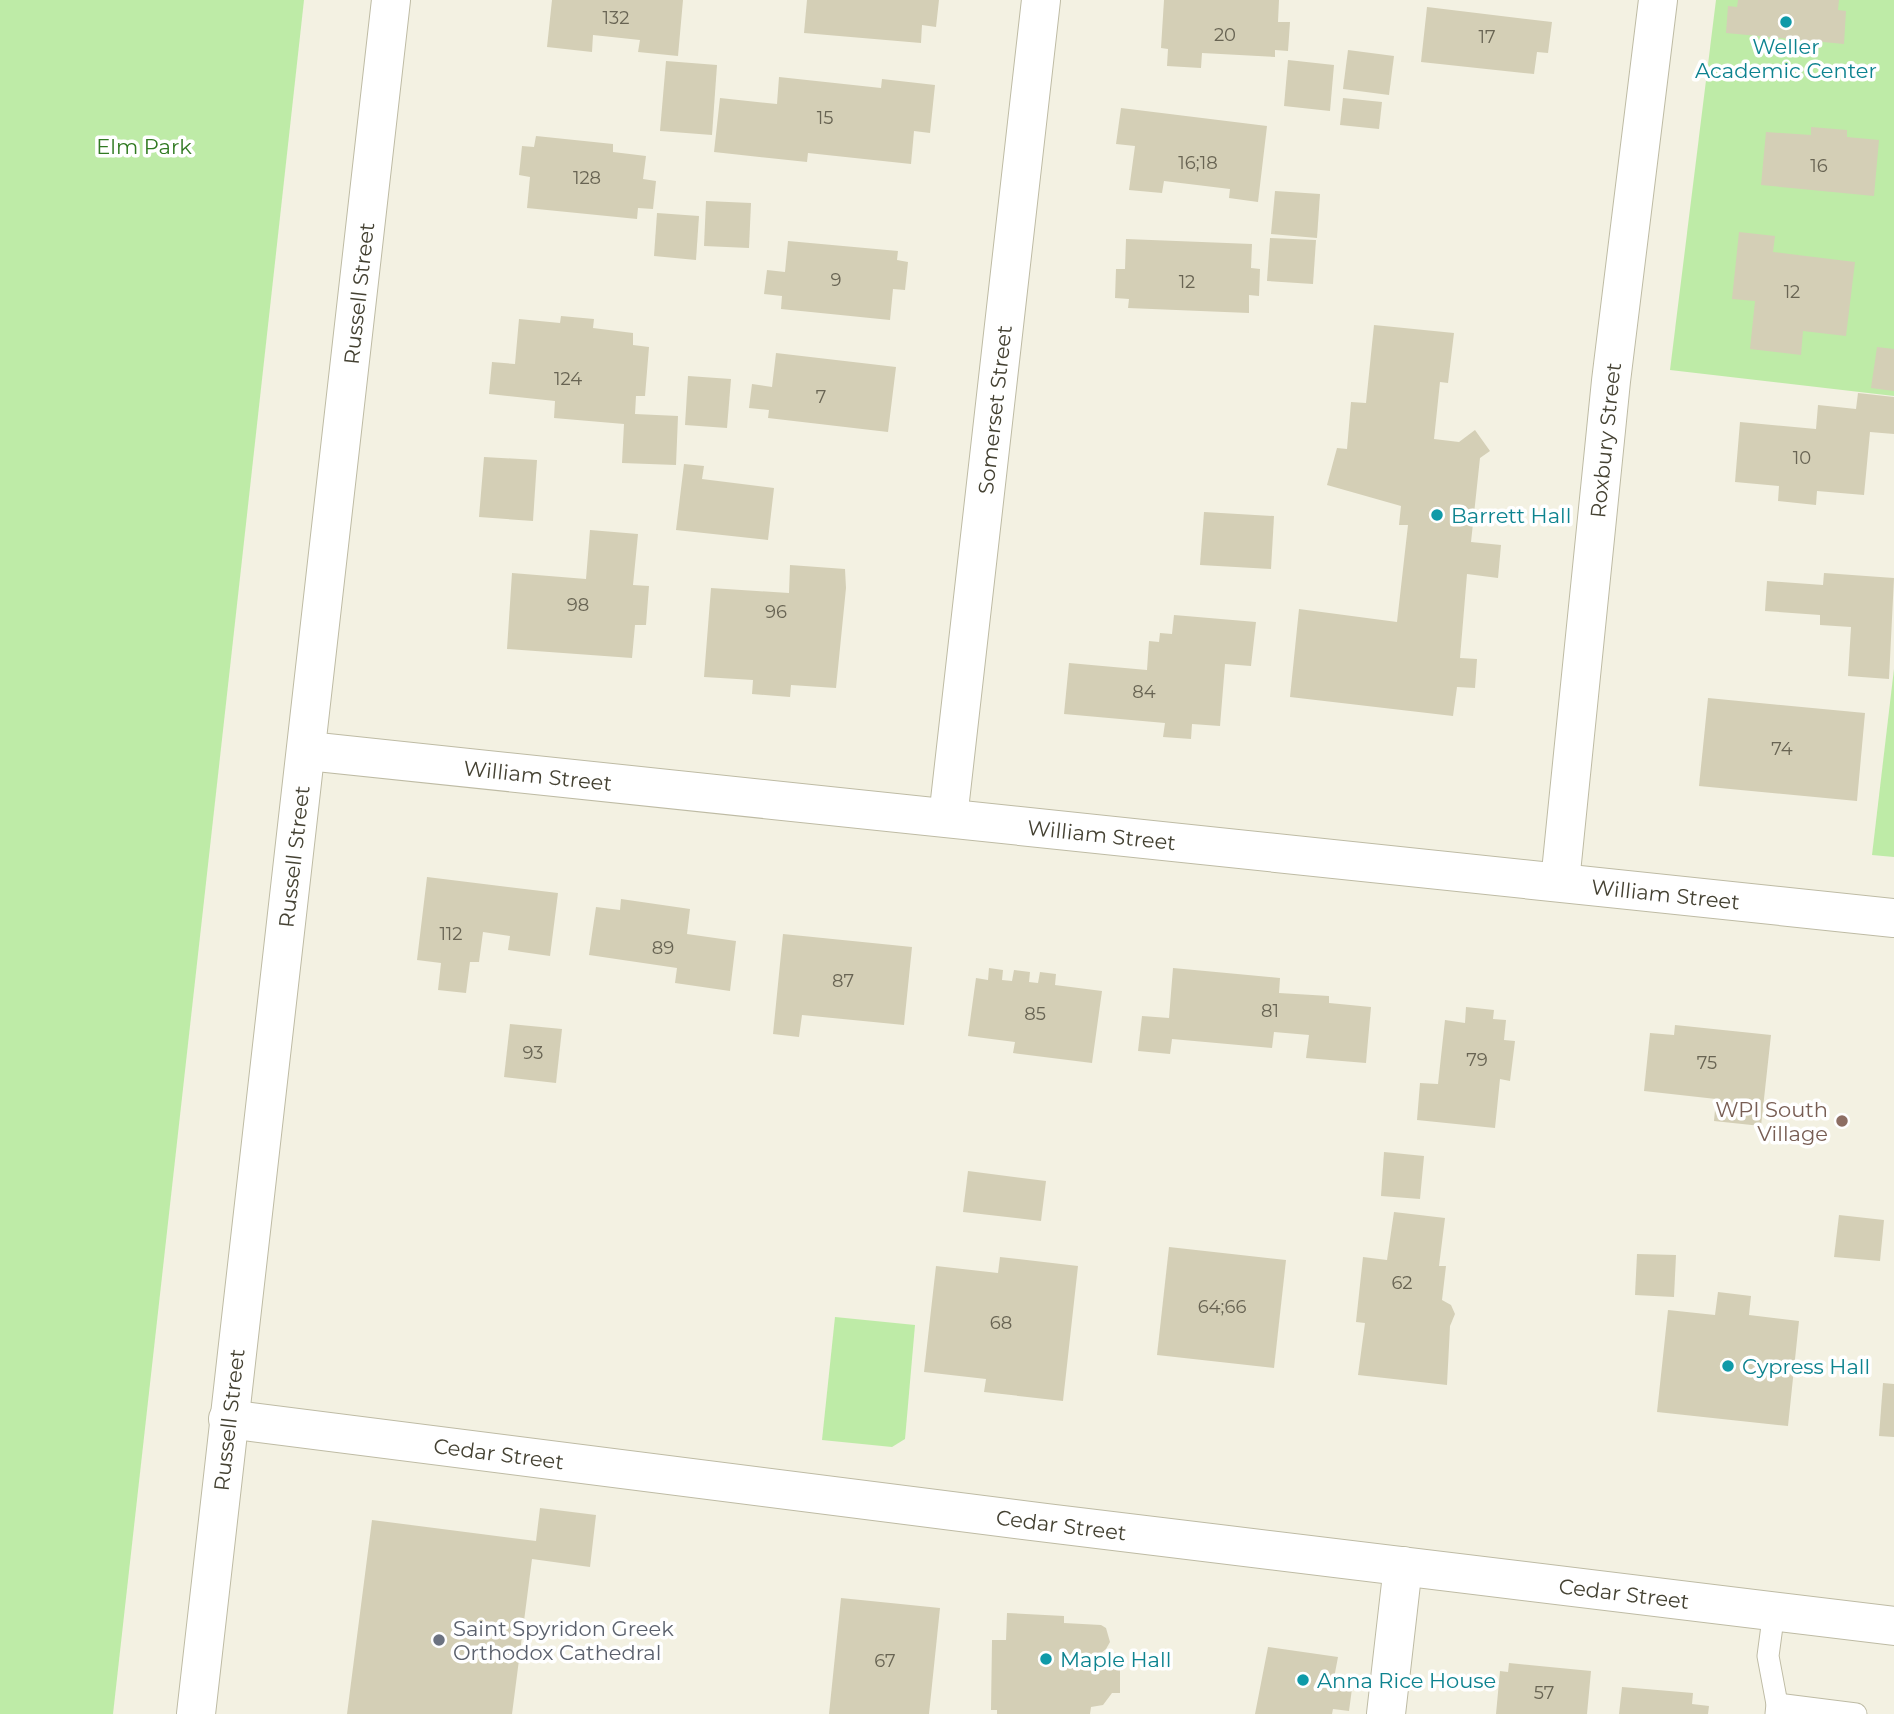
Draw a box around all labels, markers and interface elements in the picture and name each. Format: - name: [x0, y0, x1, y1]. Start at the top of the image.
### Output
- house number: 132: [603, 7, 629, 29]
- marker: Weller Academic Center: [1778, 14, 1794, 30]
- house number: 20: [1214, 24, 1236, 46]
- house number: 17: [1478, 26, 1496, 48]
- place label: Weller Academic Center: [1695, 34, 1877, 83]
- house number: 15: [817, 107, 833, 129]
- park label: Elm Park: [96, 134, 192, 159]
- house number: 16;18: [1178, 152, 1218, 174]
- house number: 16: [1810, 155, 1828, 177]
- house number: 128: [573, 167, 601, 189]
- street label: Russell Street: [338, 221, 379, 366]
- house number: 9: [831, 269, 842, 291]
- house number: 12: [1179, 271, 1195, 293]
- house number: 12: [1784, 281, 1800, 303]
- street label: Somerset Street: [972, 324, 1016, 495]
- street label: Roxbury Street: [1585, 361, 1626, 519]
- house number: 124: [554, 368, 582, 390]
- house number: 7: [816, 386, 826, 408]
- house number: 10: [1793, 447, 1811, 469]
- place label: Barrett Hall: [1451, 503, 1571, 528]
- marker: Barrett Hall: [1429, 507, 1445, 523]
- house number: 98: [567, 594, 589, 616]
- house number: 96: [765, 601, 787, 623]
- house number: 84: [1132, 681, 1156, 703]
- house number: 74: [1771, 738, 1793, 760]
- street label: William Street: [462, 755, 613, 795]
- street label: Russell Street: [273, 784, 314, 929]
- street label: William Street: [1026, 814, 1177, 855]
- street label: William Street: [1590, 874, 1741, 914]
- house number: 112: [439, 923, 463, 945]
- house number: 89: [652, 937, 674, 959]
- house number: 87: [832, 970, 854, 992]
- house number: 81: [1261, 1000, 1279, 1022]
- house number: 85: [1024, 1003, 1046, 1025]
- house number: 93: [523, 1042, 543, 1064]
- house number: 79: [1466, 1049, 1488, 1071]
- house number: 75: [1697, 1052, 1717, 1074]
- place label: WPI South Village: [1715, 1097, 1828, 1146]
- marker: WPI South Village: [1834, 1113, 1850, 1129]
- house number: 62: [1391, 1272, 1413, 1294]
- house number: 64;66: [1198, 1296, 1246, 1318]
- house number: 68: [990, 1312, 1012, 1334]
- street label: Russell Street: [208, 1347, 249, 1492]
- place label: Cypress Hall: [1742, 1354, 1870, 1379]
- marker: Cypress Hall: [1720, 1358, 1736, 1374]
- street label: Cedar Street: [432, 1433, 565, 1474]
- street label: Cedar Street: [995, 1504, 1128, 1545]
- street label: Cedar Street: [1558, 1573, 1691, 1614]
- place label: Saint Spyridon Greek Orthodox Cathedral: [453, 1616, 674, 1665]
- marker: Saint Spyridon Greek Orthodox Cathedral: [431, 1632, 447, 1648]
- place label: Maple Hall: [1060, 1647, 1171, 1672]
- house number: 67: [874, 1650, 896, 1672]
- marker: Maple Hall: [1038, 1651, 1054, 1667]
- place label: Anna Rice House: [1317, 1668, 1496, 1693]
- marker: Anna Rice House: [1295, 1672, 1311, 1688]
- house number: 57: [1534, 1682, 1554, 1704]

